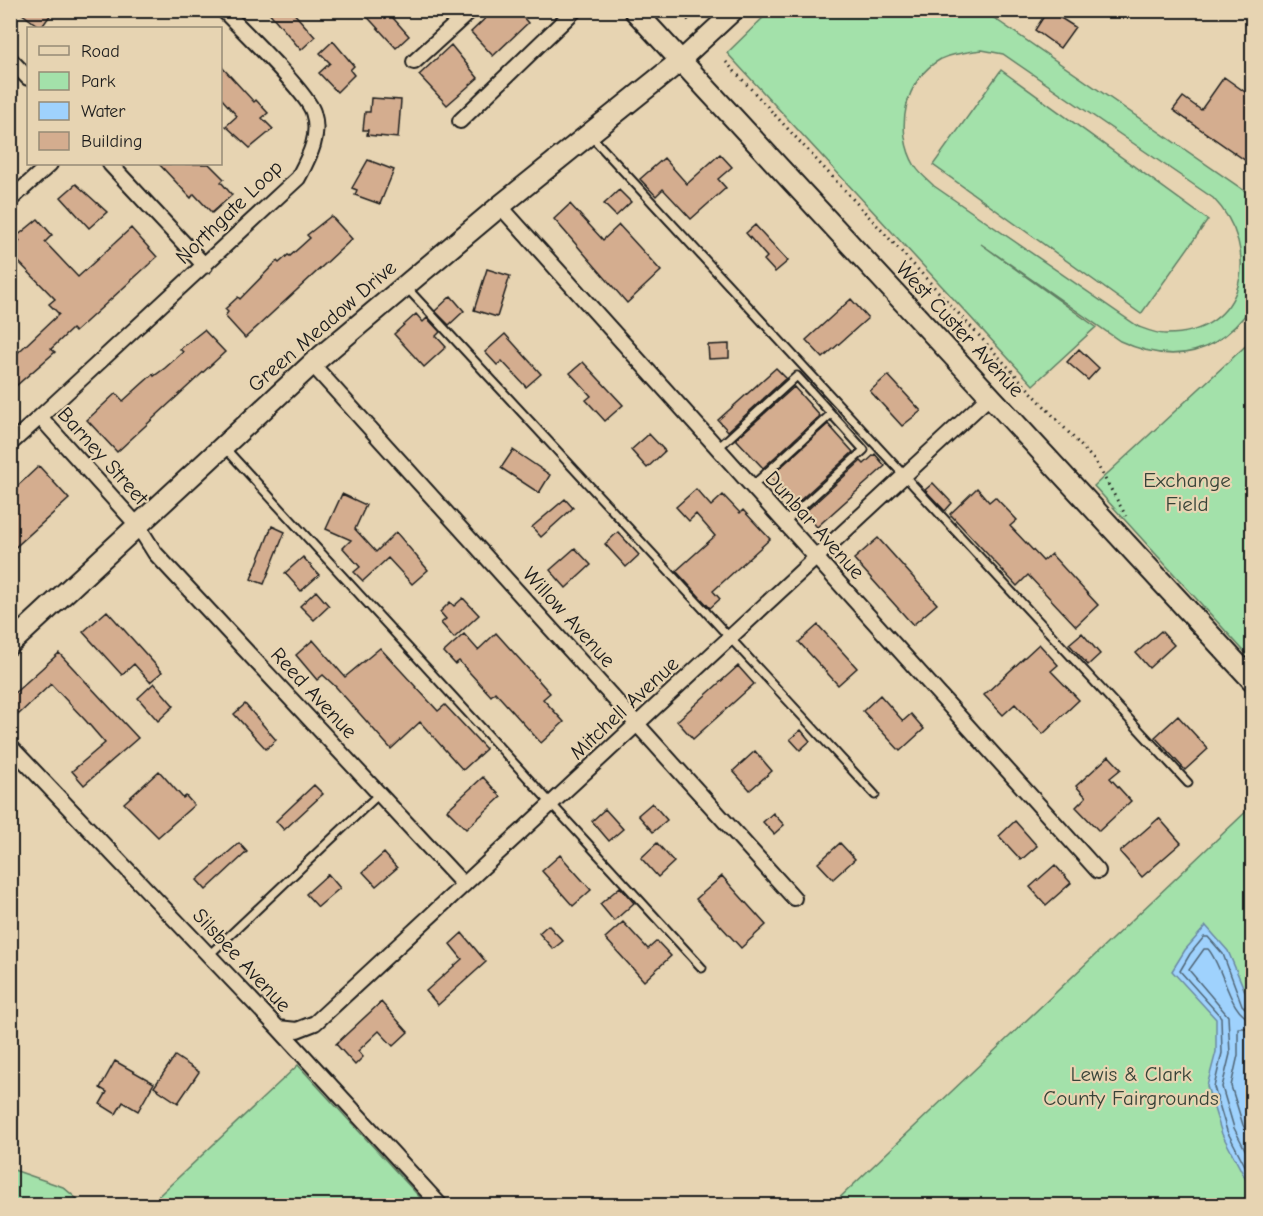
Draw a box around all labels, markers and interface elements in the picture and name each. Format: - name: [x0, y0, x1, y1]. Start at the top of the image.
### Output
- legend: [27, 27, 222, 165]
- text: Road: [81, 41, 120, 62]
- text: Park: [81, 71, 116, 92]
- text: Water: [81, 101, 126, 122]
- text: Building: [81, 131, 143, 152]
- street label: Northgate Loop: [171, 155, 287, 269]
- street label: Green Meadow Drive: [243, 255, 401, 397]
- street label: West Custer Avenue: [891, 256, 1029, 402]
- street label: Barney Street: [53, 402, 154, 511]
- street label: Dunbar Avenue: [760, 466, 870, 584]
- park label: Exchange Field: [1143, 468, 1231, 516]
- street label: Willow Avenue: [518, 562, 620, 672]
- street label: Reed Avenue: [266, 643, 362, 743]
- street label: Mitchell Avenue: [565, 652, 683, 764]
- street label: Silsbee Avenue: [188, 903, 296, 1017]
- park label: Lewis & Clark County Fairgrounds: [1043, 1062, 1219, 1110]

